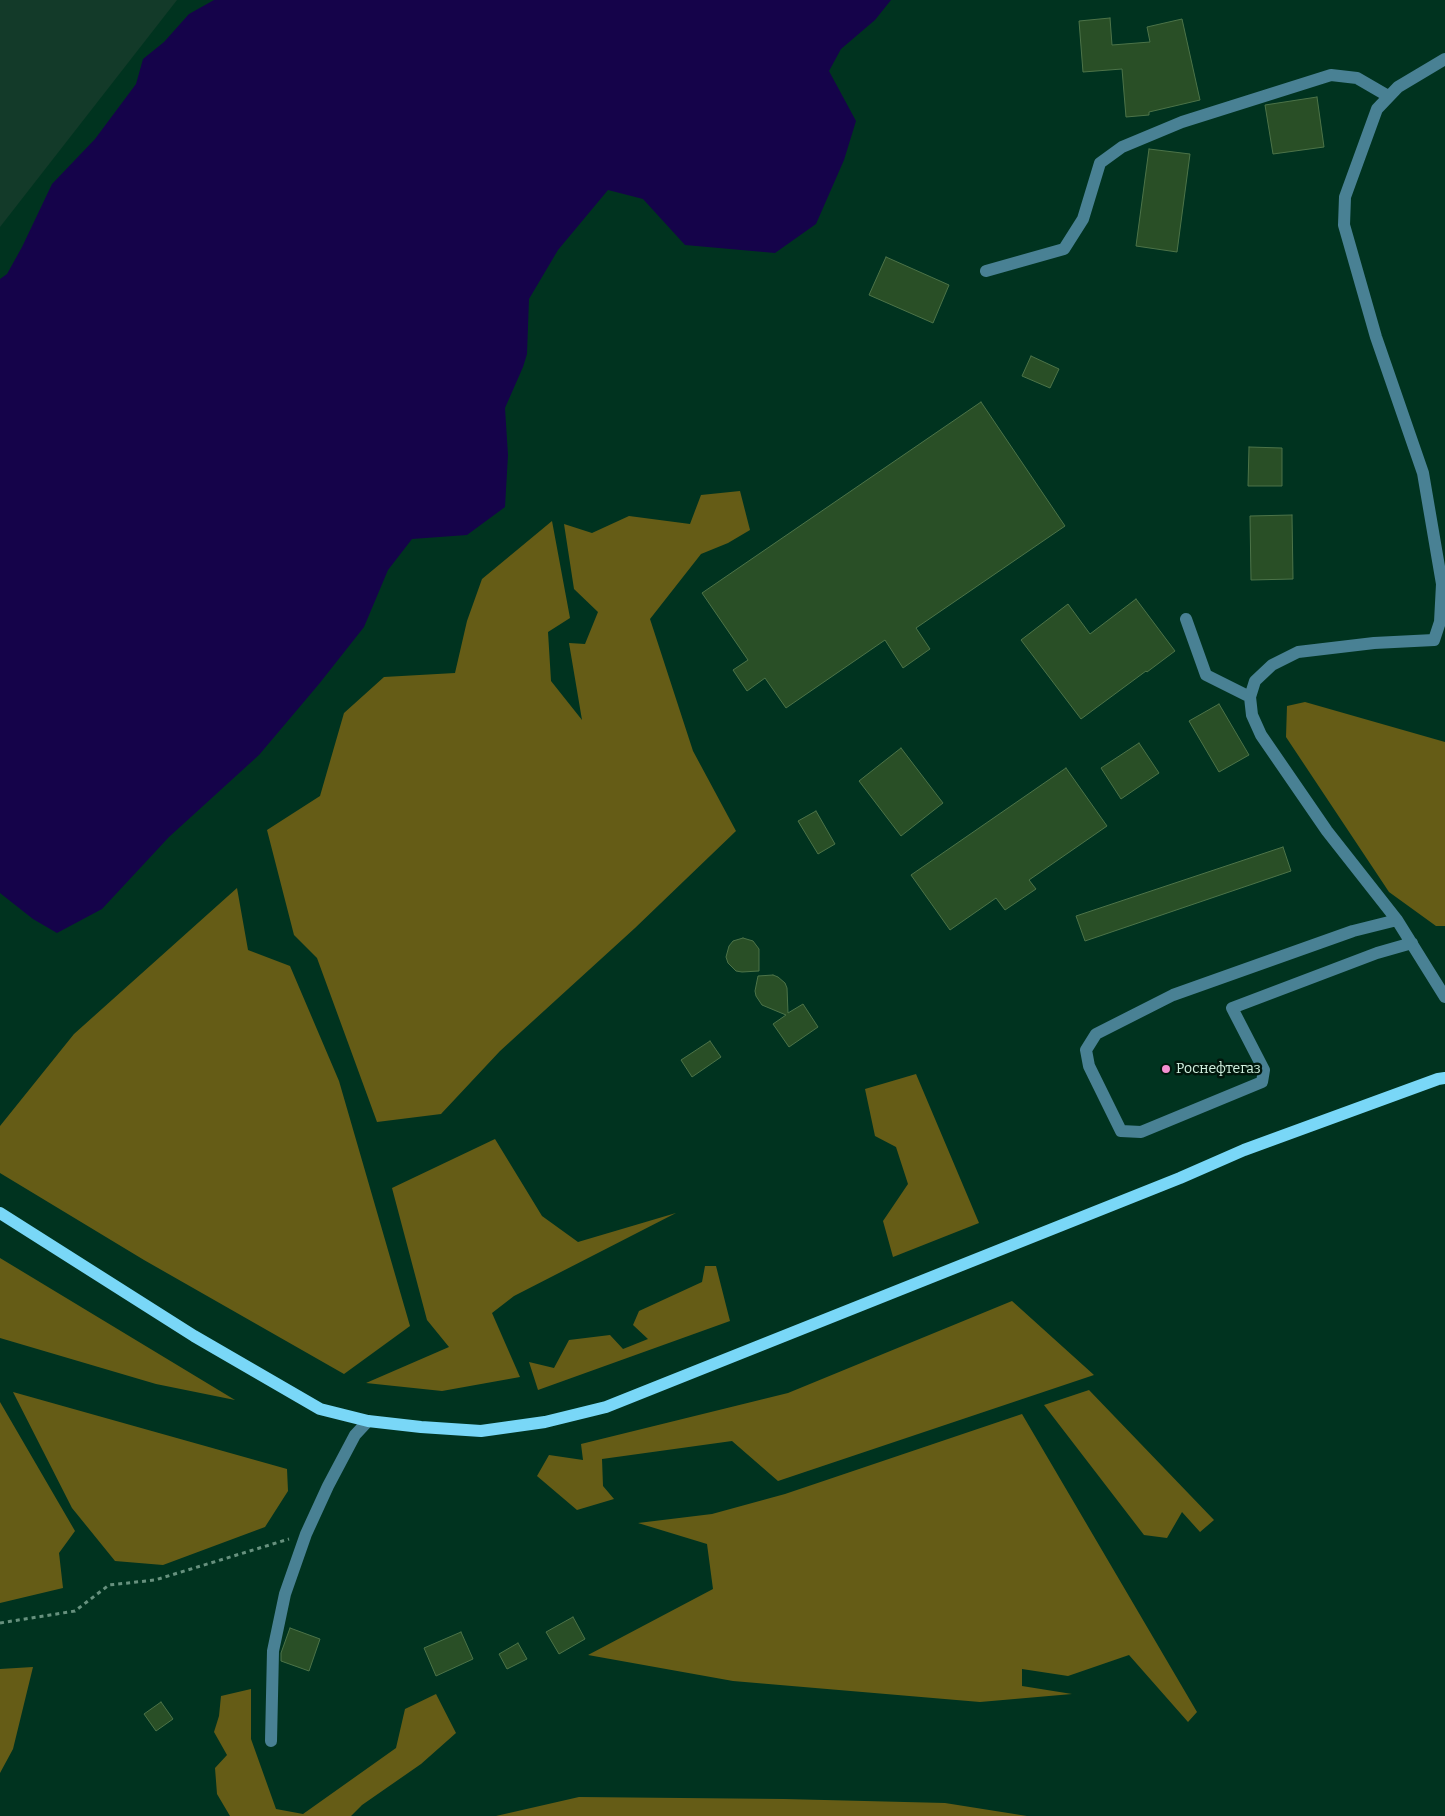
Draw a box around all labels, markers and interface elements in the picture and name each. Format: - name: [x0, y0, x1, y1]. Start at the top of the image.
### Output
- place label: Роснефтегаз: [1176, 1061, 1261, 1077]
- marker: Роснефтегаз: [1160, 1063, 1172, 1075]

